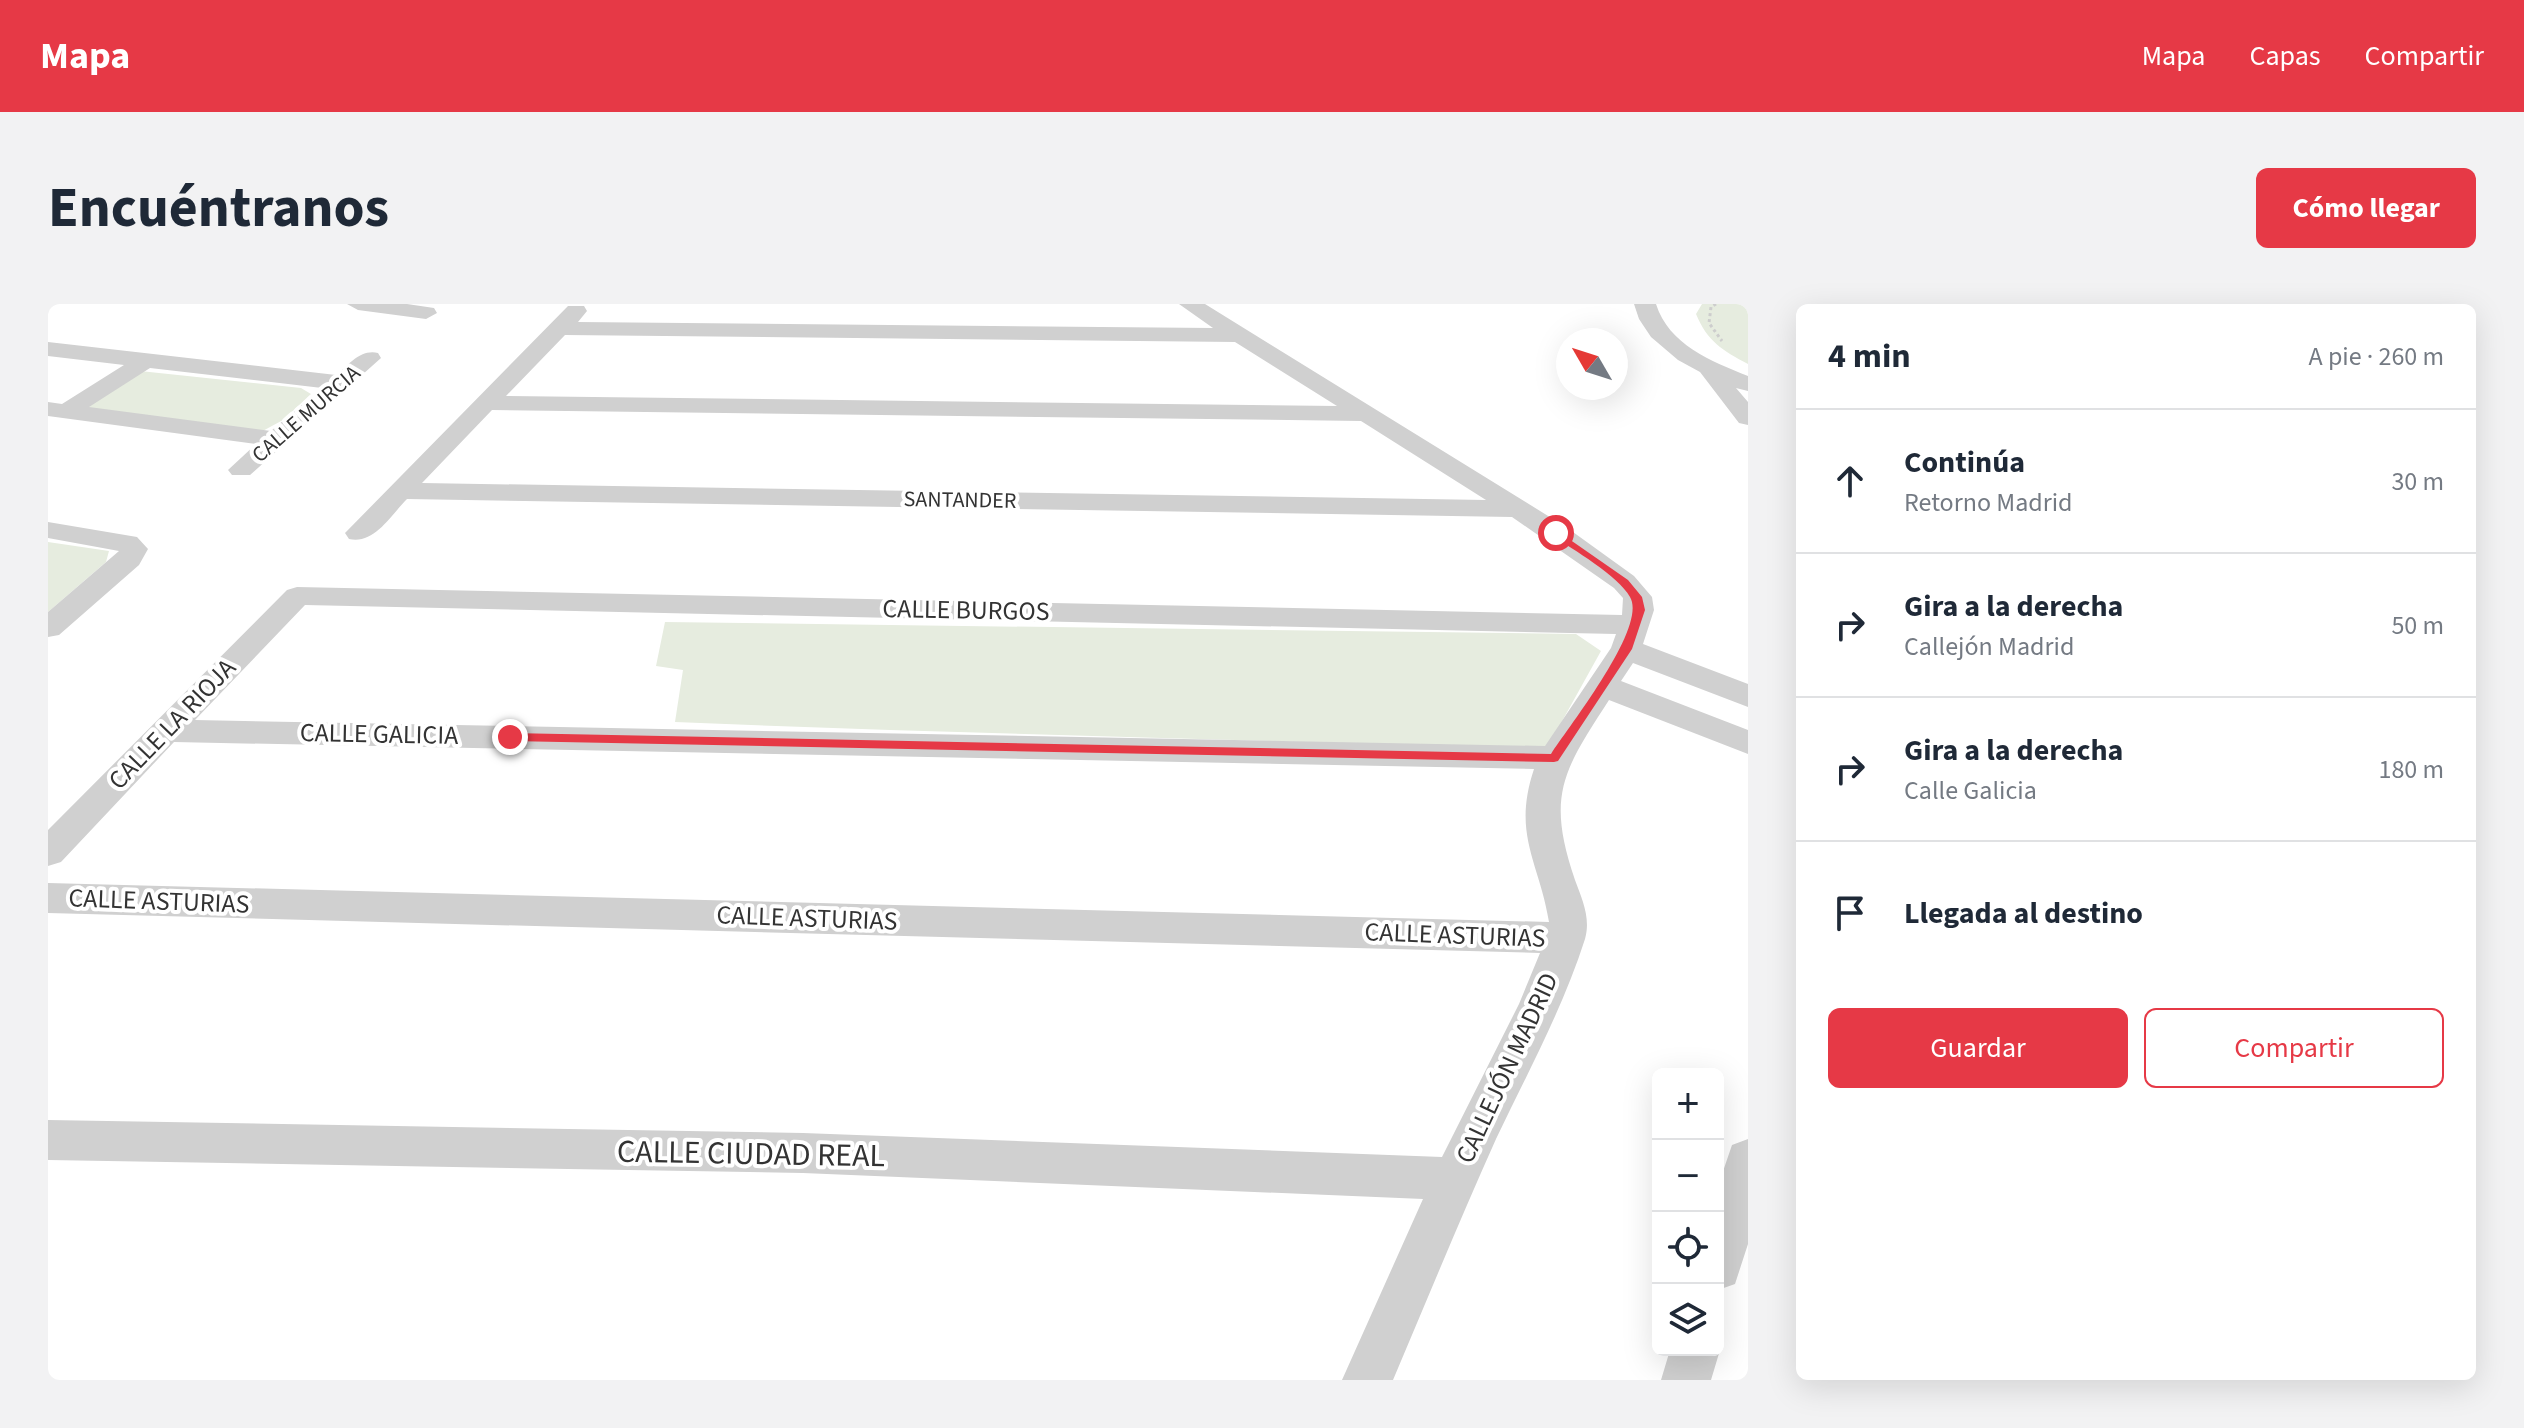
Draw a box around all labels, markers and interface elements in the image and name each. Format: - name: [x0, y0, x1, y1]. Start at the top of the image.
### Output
- text: Mapa: [40, 29, 130, 83]
- text: Mapa: [2142, 36, 2205, 76]
- text: Capas: [2249, 36, 2321, 76]
- text: Compartir: [2365, 36, 2484, 76]
- button: Cómo llegar: [2256, 168, 2476, 248]
- text: Encuéntranos: [48, 169, 389, 248]
- north arrow: [1556, 328, 1628, 400]
- text: 4 min: [1828, 332, 1911, 381]
- text: A pie · 260 m: [2309, 338, 2444, 375]
- street label: CALLE MURCIA: [245, 358, 367, 470]
- text: Continúa: [1904, 441, 2025, 484]
- icon: ahead: [1828, 459, 1872, 503]
- text: 30 m: [2391, 463, 2444, 500]
- street label: SANTANDER: [903, 483, 1017, 517]
- text: Retorno Madrid: [1904, 484, 2073, 521]
- route start: [1538, 515, 1574, 551]
- text: Gira a la derecha: [1904, 585, 2123, 628]
- street label: CALLE BURGOS: [882, 590, 1050, 630]
- icon: right: [1828, 603, 1872, 647]
- text: 50 m: [2391, 607, 2444, 644]
- text: Callejón Madrid: [1904, 628, 2074, 665]
- street label: CALLE LA RIOJA: [100, 650, 245, 798]
- street label: CALLE GALICIA: [299, 714, 459, 754]
- route end: [492, 719, 528, 755]
- text: Gira a la derecha: [1904, 729, 2123, 772]
- icon: right: [1828, 747, 1872, 791]
- text: 180 m: [2378, 751, 2444, 788]
- text: Calle Galicia: [1904, 772, 2037, 809]
- street label: CALLE ASTURIAS: [68, 879, 250, 923]
- icon: arrive: [1828, 891, 1872, 935]
- text: Llegada al destino: [1904, 892, 2143, 935]
- street label: CALLE ASTURIAS: [716, 896, 898, 940]
- street label: CALLE ASTURIAS: [1364, 913, 1546, 957]
- street label: CALLEJÓN MADRID: [1447, 967, 1567, 1169]
- button: Guardar: [1828, 1008, 2128, 1088]
- button: Compartir: [2144, 1008, 2444, 1088]
- map controls: [1652, 1068, 1724, 1356]
- button: +: [1652, 1068, 1724, 1140]
- street label: CALLE CIUDAD REAL: [617, 1129, 885, 1179]
- button: −: [1652, 1140, 1724, 1212]
- button: locate: [1652, 1212, 1724, 1284]
- button: layers: [1652, 1284, 1724, 1356]

